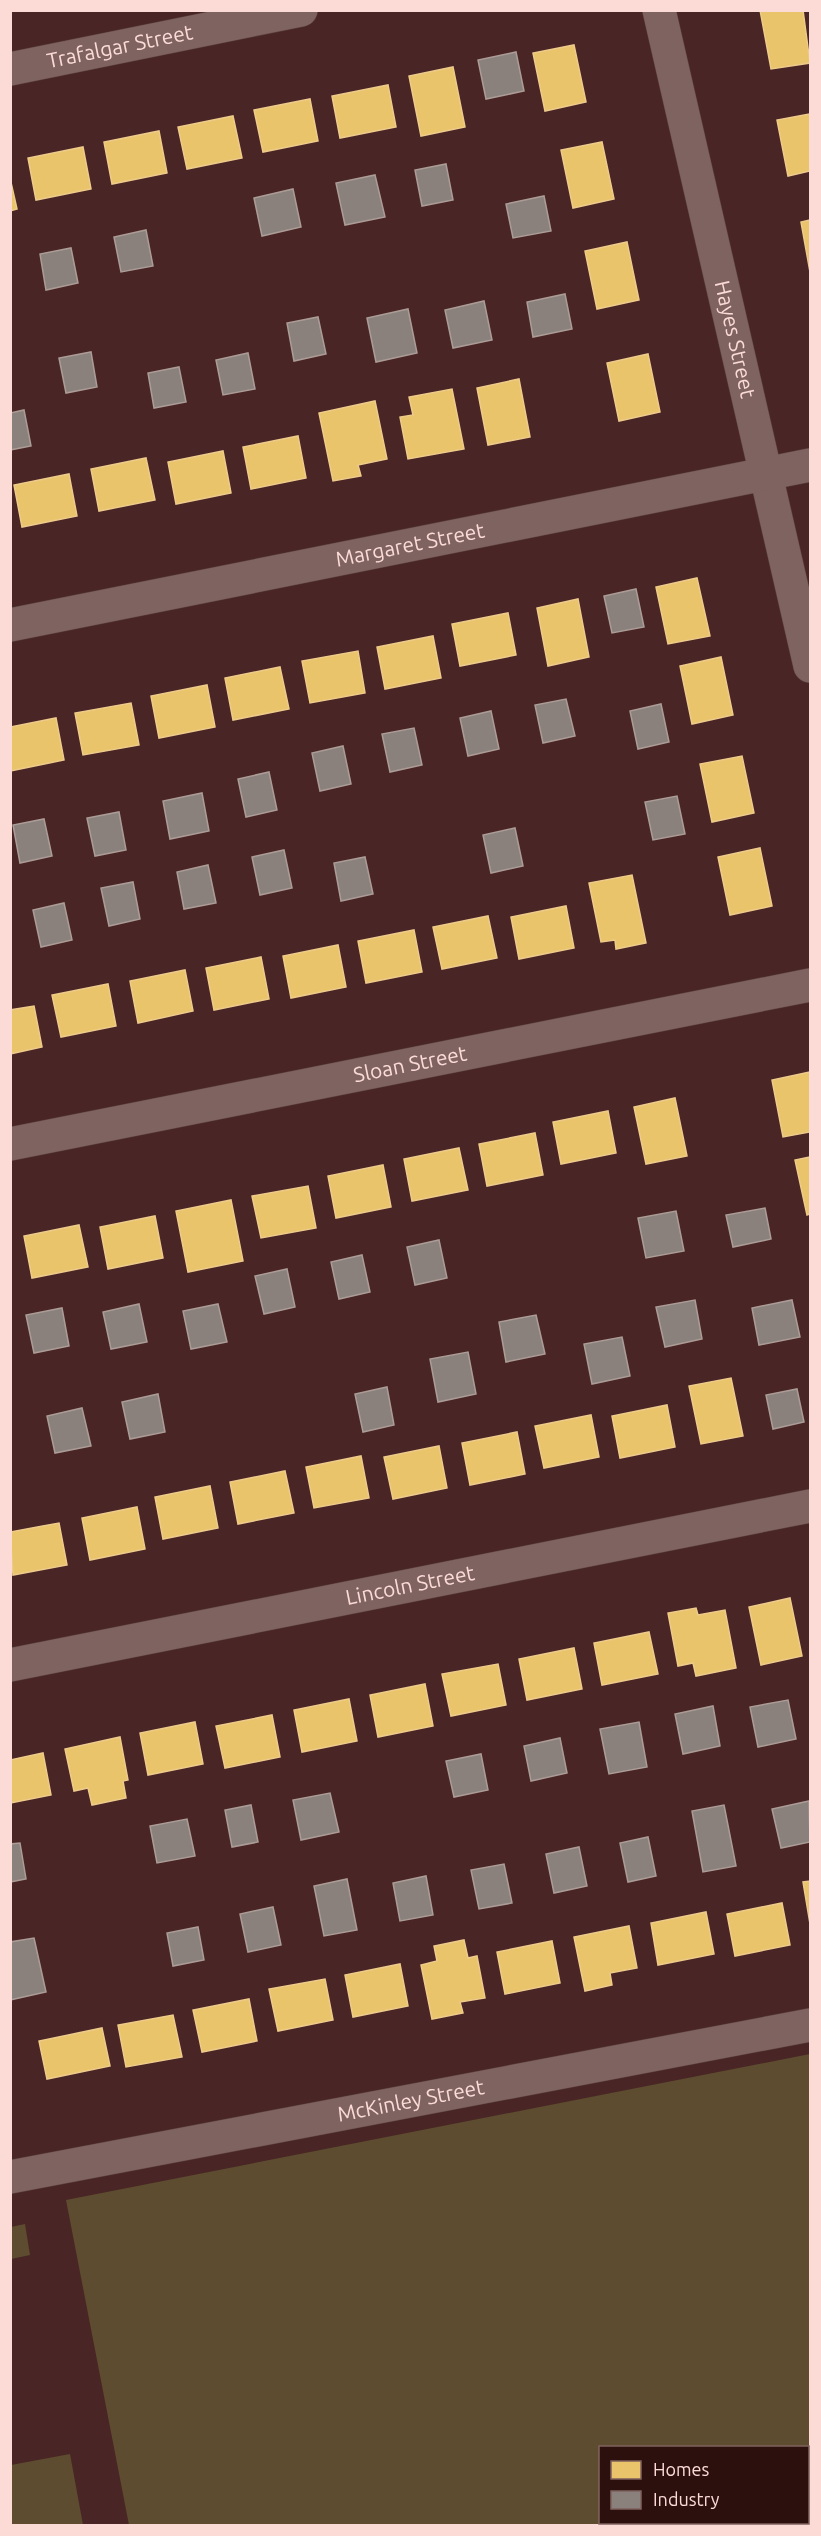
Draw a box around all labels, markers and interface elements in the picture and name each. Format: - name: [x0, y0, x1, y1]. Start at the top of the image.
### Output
- street label: Trafalgar Street: [44, 19, 195, 72]
- street label: Hayes Street: [711, 278, 761, 400]
- street label: Margaret Street: [333, 517, 486, 571]
- street label: Sloan Street: [351, 1040, 469, 1086]
- street label: Lincoln Street: [343, 1560, 476, 1609]
- street label: McKinley Street: [335, 2074, 486, 2126]
- legend: [599, 2446, 809, 2524]
- text: Homes: [653, 2459, 710, 2479]
- text: Industry: [653, 2489, 720, 2509]

